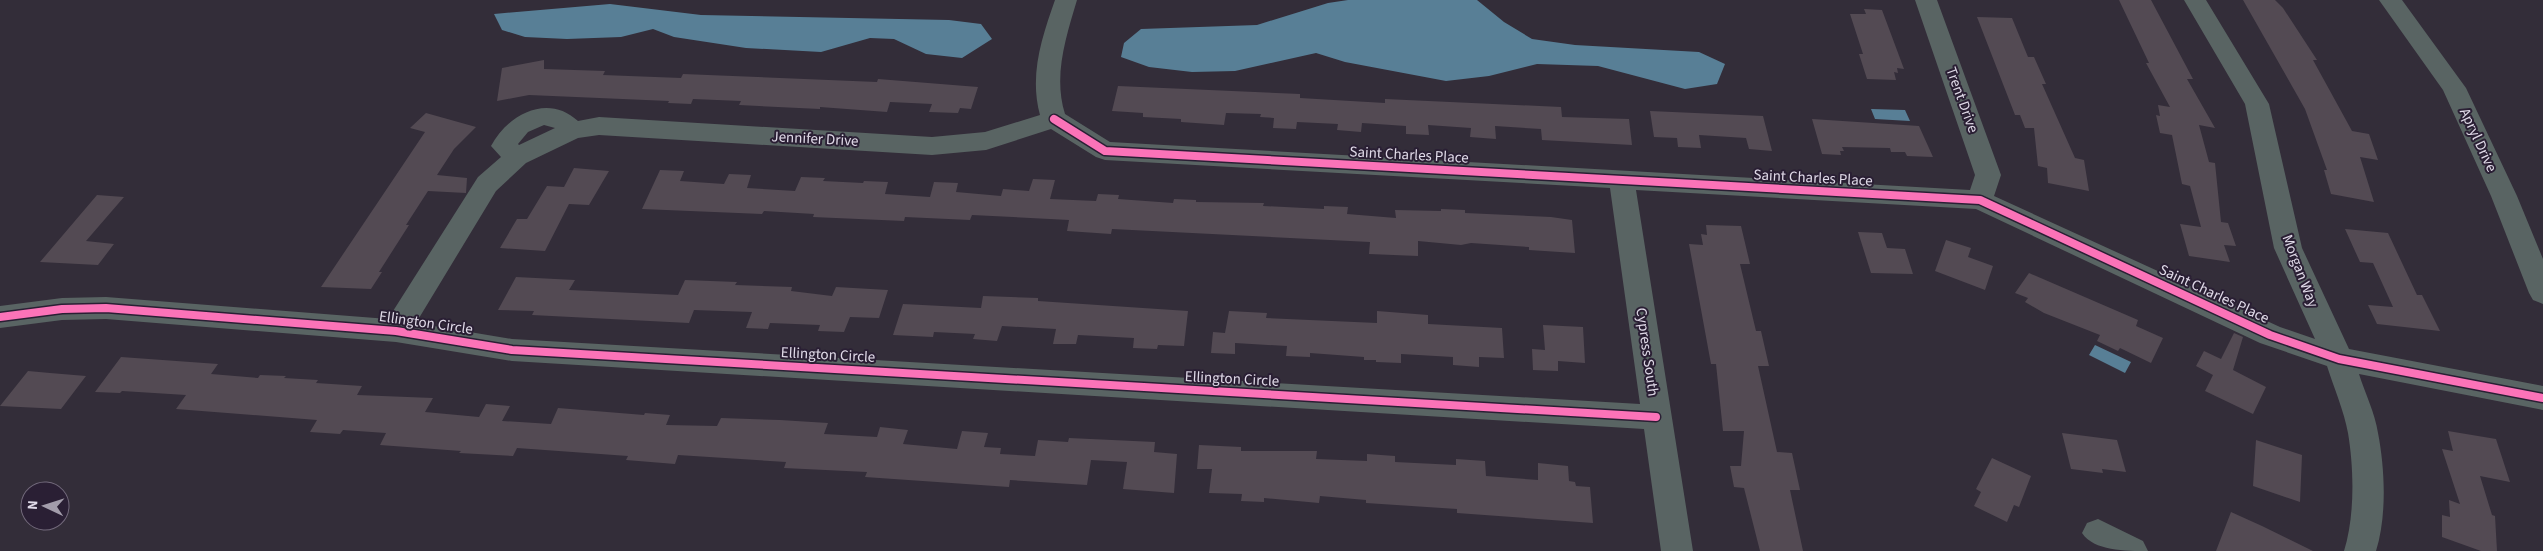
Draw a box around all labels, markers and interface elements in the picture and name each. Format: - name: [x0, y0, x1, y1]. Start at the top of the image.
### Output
- street label: Trent Drive: [1940, 64, 1984, 136]
- street label: Apryl Drive: [2454, 105, 2502, 175]
- street label: Jennifer Drive: [771, 126, 859, 152]
- street label: Saint Charles Place: [1349, 141, 1469, 169]
- street label: Saint Charles Place: [1753, 164, 1873, 192]
- street label: Morgan Way: [2277, 232, 2323, 310]
- street label: Saint Charles Place: [2155, 259, 2273, 329]
- street label: Ellington Circle: [378, 306, 474, 340]
- street label: Cypress South: [1630, 306, 1664, 398]
- street label: Ellington Circle: [780, 342, 876, 368]
- street label: Ellington Circle: [1184, 366, 1280, 392]
- north arrow: [20, 481, 70, 531]
- text: N: [23, 500, 43, 511]

